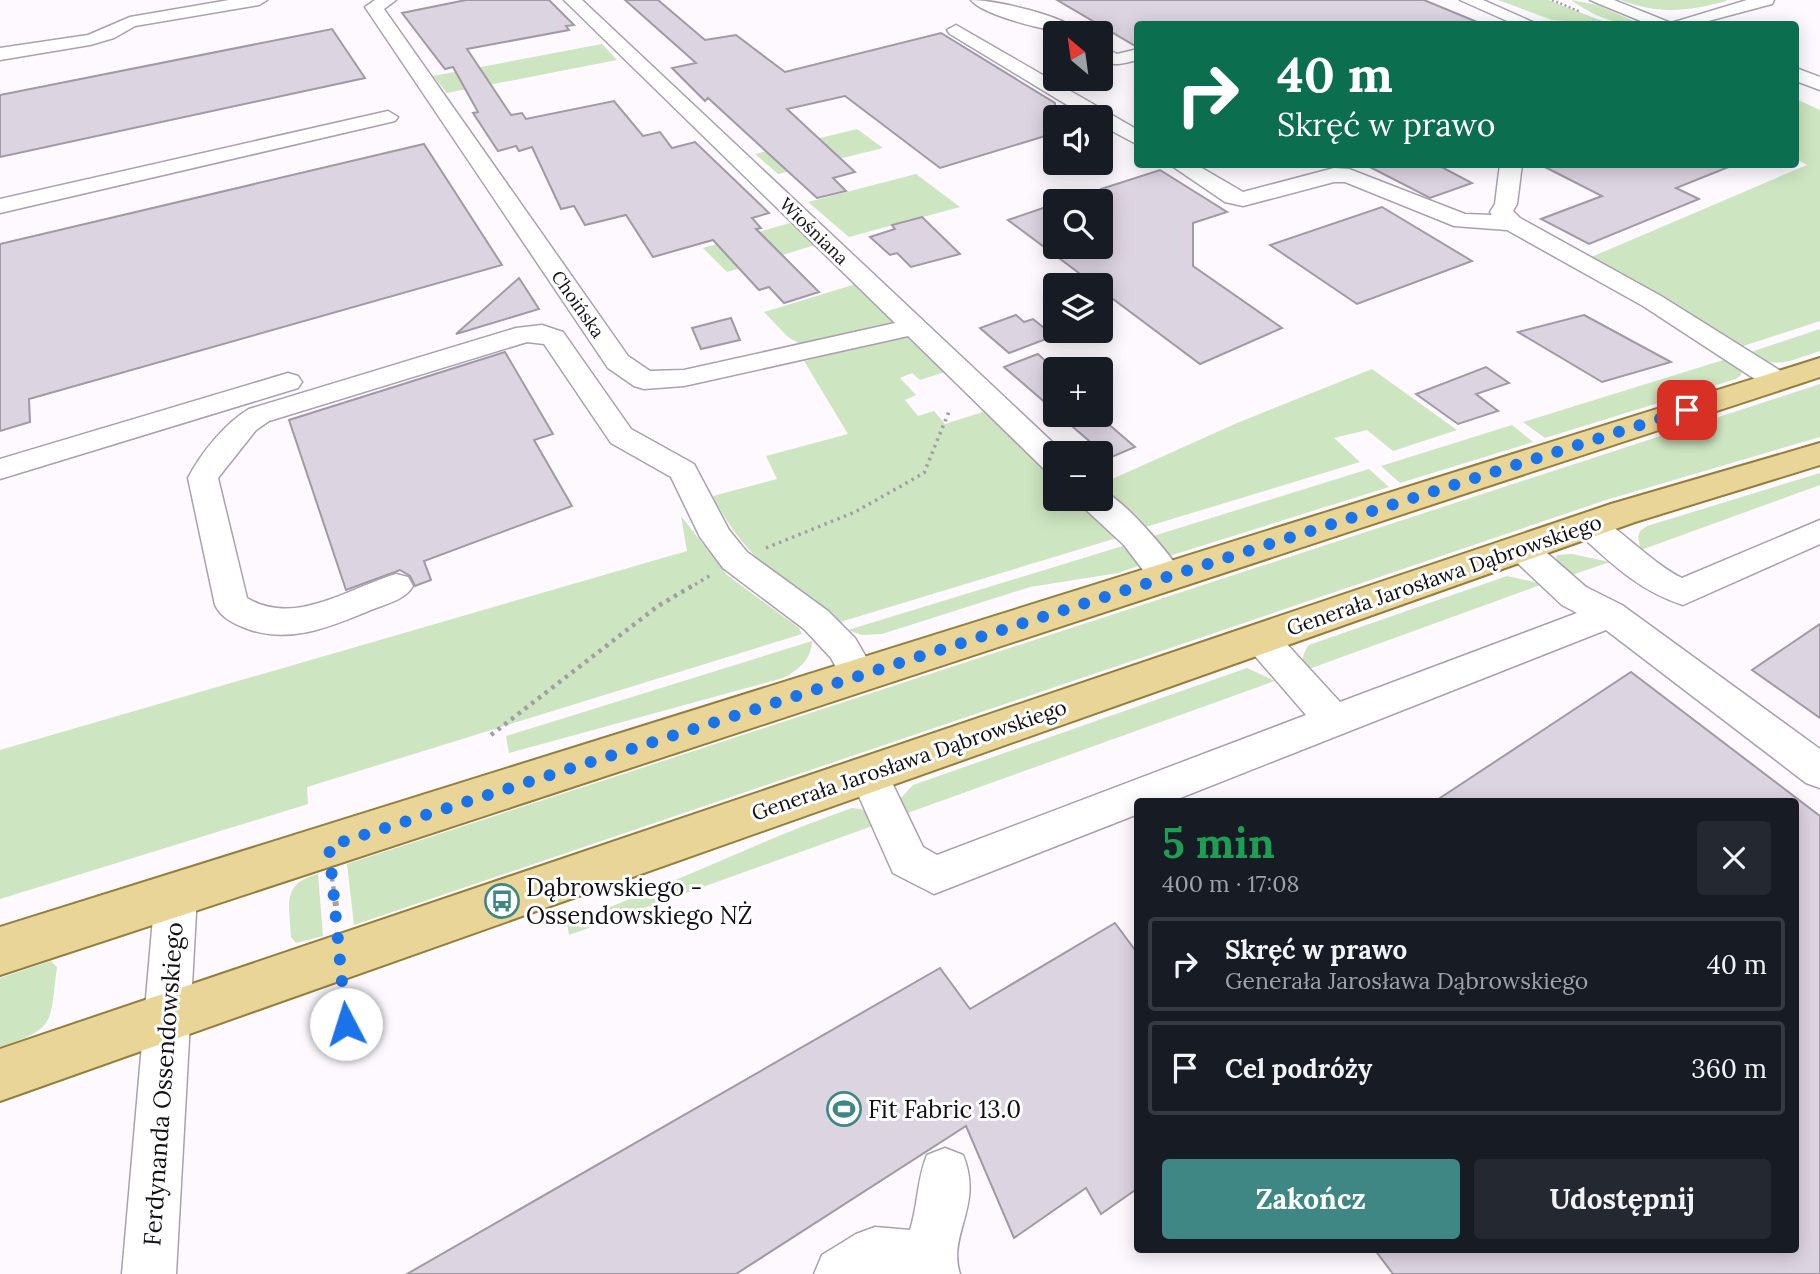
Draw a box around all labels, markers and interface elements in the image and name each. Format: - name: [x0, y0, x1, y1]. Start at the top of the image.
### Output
- north arrow: [1043, 21, 1113, 91]
- map controls: [1043, 21, 1113, 511]
- text: 40 m: [1277, 43, 1393, 105]
- icon: right: [1162, 49, 1253, 140]
- text: Skręć w prawo: [1277, 104, 1495, 145]
- button: sound: [1043, 105, 1113, 175]
- button: search: [1043, 189, 1113, 259]
- street label: Wiośniana: [775, 193, 853, 269]
- street label: Choińska: [546, 266, 610, 342]
- button: layers: [1043, 273, 1113, 343]
- button: +: [1043, 357, 1113, 427]
- pin: [1657, 380, 1717, 440]
- icon: arrive: [1668, 391, 1706, 429]
- button: −: [1043, 441, 1113, 511]
- street label: Generała Jarosława Dąbrowskiego: [1283, 508, 1605, 642]
- street label: Generała Jarosława Dąbrowskiego: [748, 693, 1070, 827]
- text: 5 min: [1162, 816, 1275, 870]
- button: close: [1697, 821, 1771, 895]
- text: 400 m · 17:08: [1162, 869, 1299, 898]
- place label: Dąbrowskiego - Ossendowskiego NŻ: [526, 872, 752, 931]
- bus stop icon: Dąbrowskiego - Ossendowskiego NŻ: [483, 882, 521, 920]
- street label: Ferdynanda Ossendowskiego: [136, 921, 190, 1247]
- text: Skręć w prawo: [1225, 933, 1407, 966]
- icon: right: [1166, 945, 1204, 983]
- text: 40 m: [1707, 948, 1767, 981]
- text: Generała Jarosława Dąbrowskiego: [1225, 966, 1588, 995]
- position arrow: [309, 987, 383, 1061]
- icon: arrive: [1166, 1049, 1204, 1087]
- text: Cel podróży: [1225, 1052, 1372, 1085]
- text: 360 m: [1691, 1052, 1767, 1085]
- sports icon: Fit Fabric 13.0: [825, 1090, 863, 1128]
- place label: Fit Fabric 13.0: [868, 1094, 1021, 1125]
- button: Zakończ: [1162, 1159, 1460, 1239]
- button: Udostępnij: [1474, 1159, 1771, 1239]

